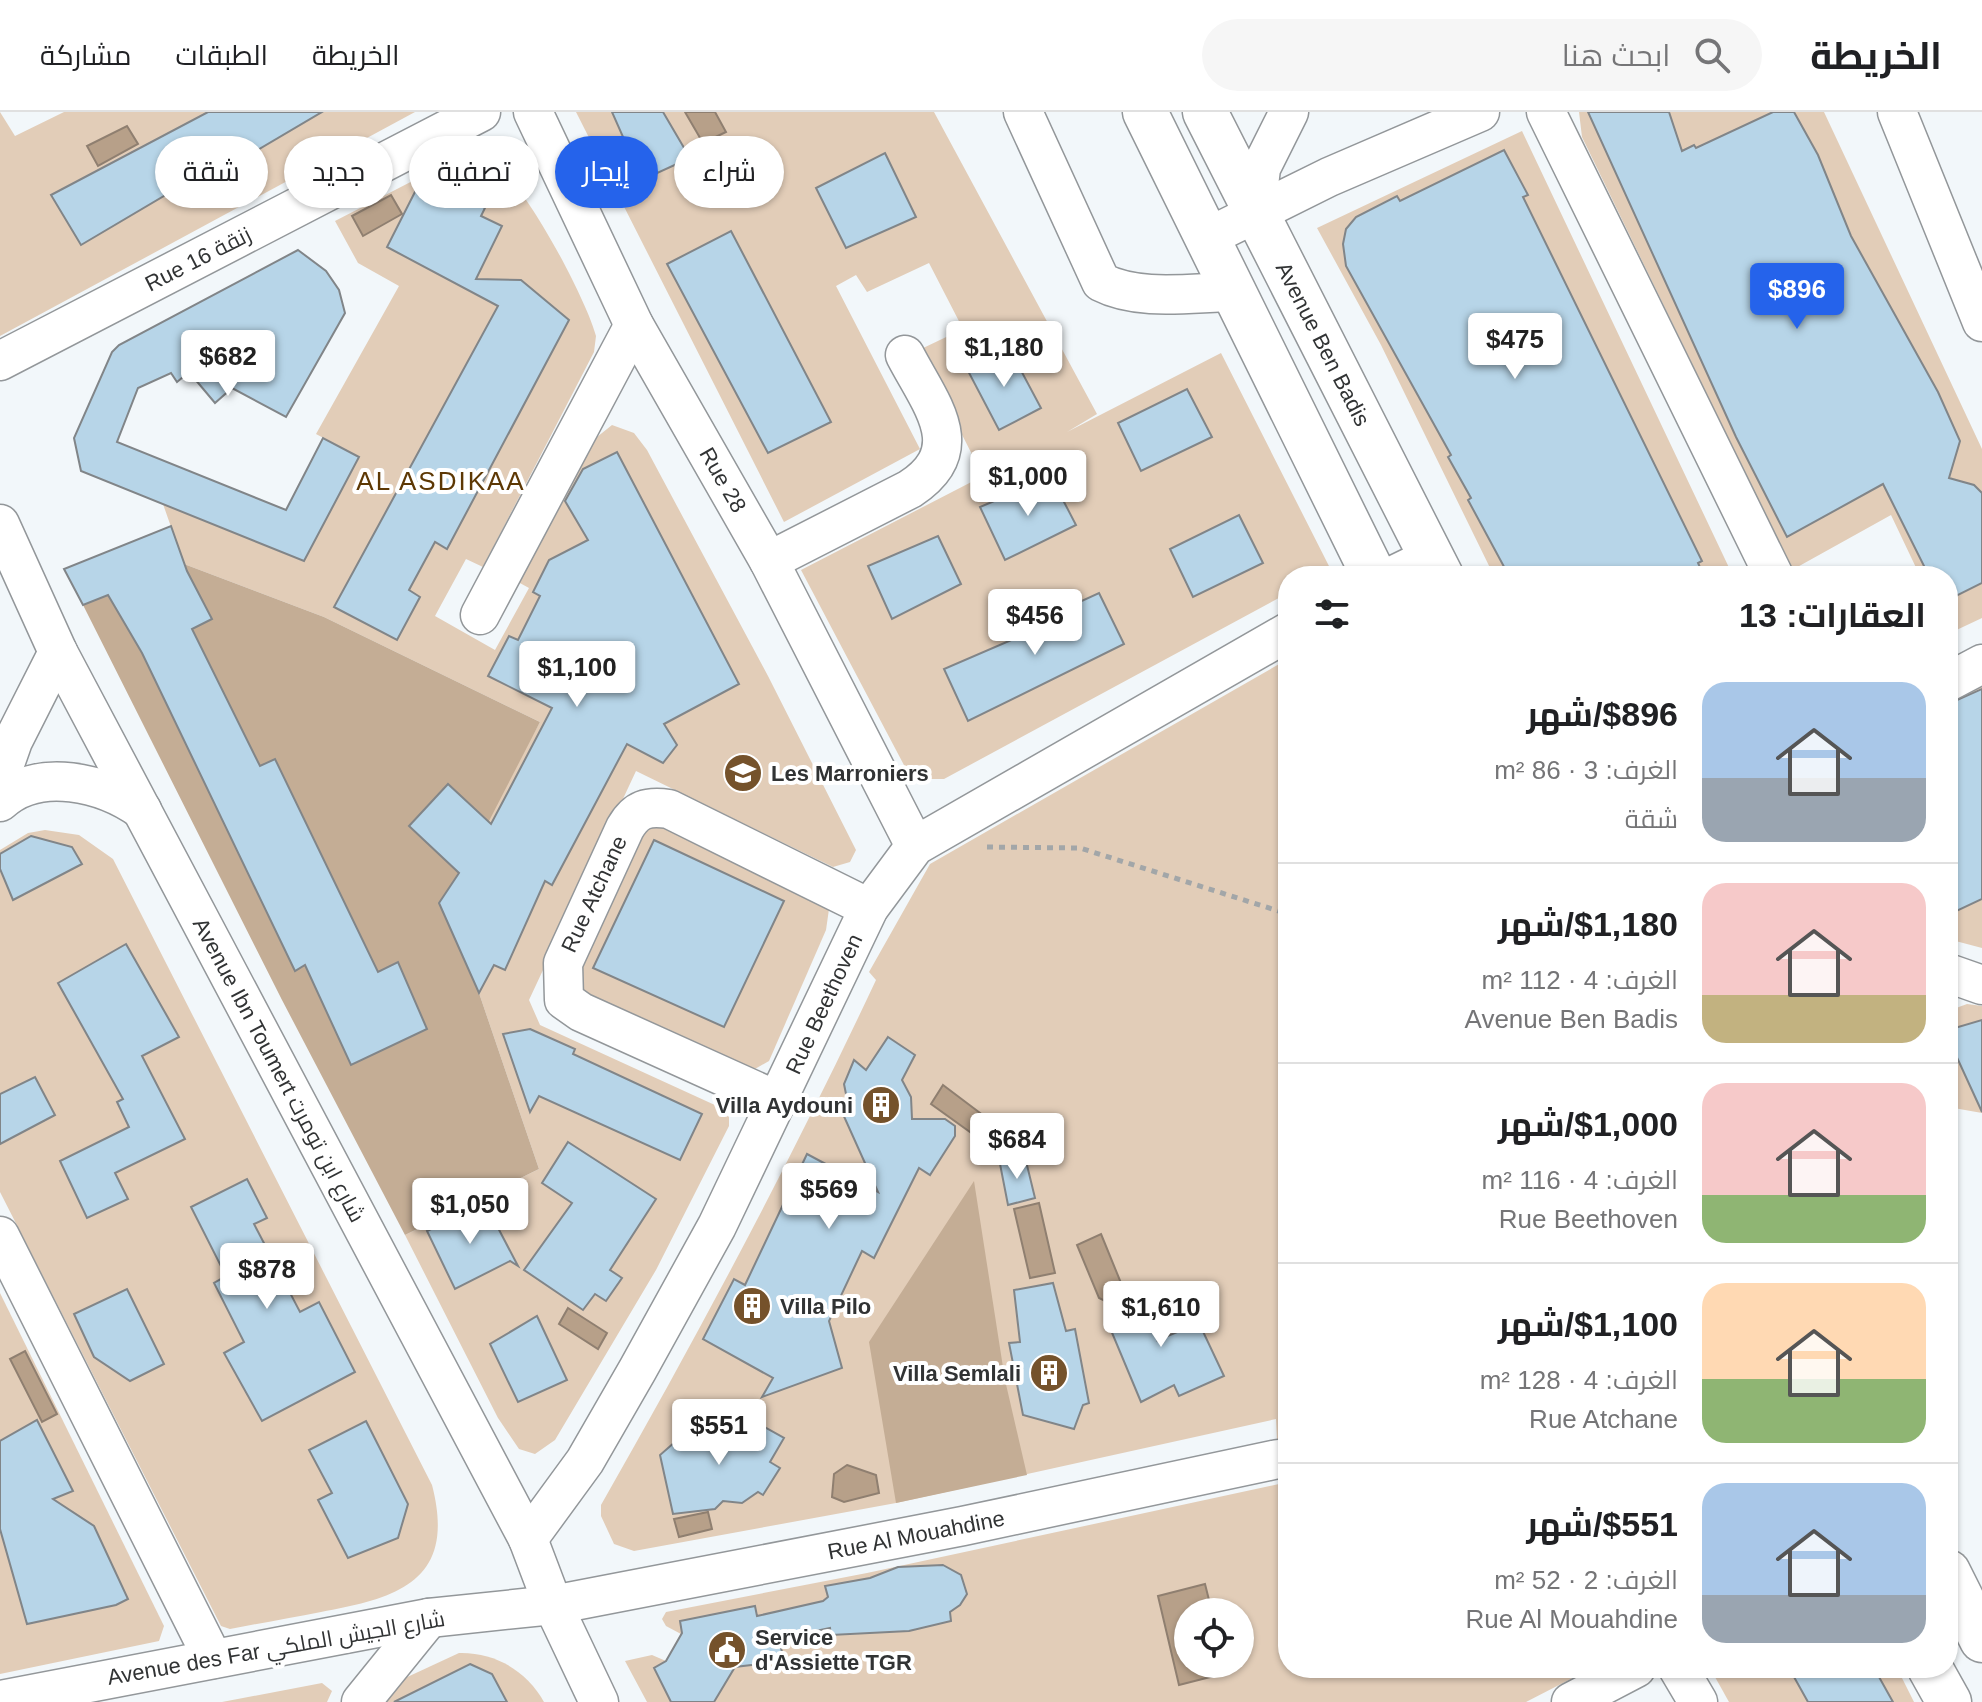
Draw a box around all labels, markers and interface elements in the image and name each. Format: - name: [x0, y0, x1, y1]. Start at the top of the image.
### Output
- search box: [1202, 19, 1762, 91]
- icon: search: [1690, 33, 1734, 77]
- text: الخريطة: [1810, 35, 1942, 77]
- text: ابحث هنا: [1562, 39, 1670, 72]
- text: مشاركة: [40, 40, 131, 71]
- text: الطبقات: [175, 40, 268, 71]
- text: الخريطة: [312, 40, 399, 71]
- chip: شقة: [155, 136, 268, 208]
- chip: جديد: [284, 136, 393, 208]
- chip: تصفية: [409, 136, 539, 208]
- chip: إيجار: [555, 136, 658, 208]
- chip: شراء: [674, 136, 784, 208]
- street label: Rue 16 زنقة: [141, 222, 255, 296]
- street label: Avenue Ben Badis: [1271, 258, 1375, 430]
- pin: $896: [1750, 263, 1844, 331]
- text: $896: [1768, 274, 1826, 304]
- pin: $475: [1468, 313, 1562, 381]
- pin: $1,180: [939, 321, 1069, 389]
- text: $475: [1486, 324, 1544, 354]
- pin: $682: [181, 330, 275, 398]
- text: $1,180: [964, 332, 1044, 362]
- text: $682: [199, 341, 257, 371]
- street label: Rue 28: [694, 443, 752, 517]
- pin: $1,000: [963, 450, 1093, 518]
- text: $1,000: [988, 461, 1068, 491]
- district label: AL ASDIKAA: [356, 466, 526, 496]
- pin: $456: [988, 589, 1082, 657]
- icon: filters: [1310, 592, 1354, 636]
- text: العقارات: 13: [1739, 596, 1926, 634]
- text: $456: [1006, 600, 1064, 630]
- pin: $1,100: [512, 641, 642, 709]
- text: $1,100: [537, 652, 617, 682]
- text: $896/شهر: [1526, 695, 1678, 733]
- icon: home: [1766, 714, 1862, 810]
- school or university icon: Les Marroniers: [722, 752, 764, 794]
- text: الغرف: 3 · 86 m²: [1494, 755, 1678, 785]
- place label: Les Marroniers: [771, 761, 929, 786]
- text: شقة: [1625, 804, 1678, 834]
- street label: Rue Atchane: [556, 832, 632, 956]
- text: $1,180/شهر: [1498, 905, 1678, 943]
- street label: Avenue Ibn Toumert شارع ابن تومرت: [186, 914, 370, 1227]
- icon: home: [1766, 915, 1862, 1011]
- street label: Rue Beethoven: [781, 930, 867, 1078]
- text: الغرف: 4 · 112 m²: [1482, 965, 1678, 995]
- text: Avenue Ben Badis: [1465, 1004, 1678, 1034]
- building icon: Villa Aydouni: [860, 1084, 902, 1126]
- place label: Villa Aydouni: [716, 1093, 853, 1118]
- text: $1,000/شهر: [1498, 1105, 1678, 1143]
- pin: $684: [970, 1113, 1064, 1181]
- icon: home: [1766, 1115, 1862, 1211]
- text: $684: [988, 1124, 1046, 1154]
- pin: $569: [782, 1163, 876, 1231]
- text: الغرف: 4 · 116 m²: [1482, 1165, 1678, 1195]
- text: $569: [800, 1174, 858, 1204]
- pin: $1,050: [405, 1178, 535, 1246]
- text: $1,050: [430, 1189, 510, 1219]
- text: Rue Beethoven: [1499, 1204, 1678, 1234]
- pin: $878: [220, 1243, 314, 1311]
- text: $878: [238, 1254, 296, 1284]
- pin: $1,610: [1096, 1281, 1226, 1349]
- building icon: Villa Pilo: [731, 1285, 773, 1327]
- text: $1,610: [1121, 1292, 1201, 1322]
- place label: Villa Pilo: [780, 1294, 871, 1319]
- text: $1,100/شهر: [1498, 1305, 1678, 1343]
- icon: home: [1766, 1315, 1862, 1411]
- building icon: Villa Semlali: [1028, 1352, 1070, 1394]
- place label: Villa Semlali: [893, 1361, 1021, 1386]
- text: الغرف: 4 · 128 m²: [1480, 1365, 1678, 1395]
- pin: $551: [672, 1399, 766, 1467]
- text: Rue Atchane: [1529, 1404, 1678, 1434]
- text: $551: [690, 1410, 748, 1440]
- text: $551/شهر: [1526, 1505, 1678, 1543]
- street label: Rue Al Mouahdine: [825, 1506, 1007, 1564]
- icon: home: [1766, 1515, 1862, 1611]
- text: الغرف: 2 · 52 m²: [1494, 1565, 1678, 1595]
- map controls: [1174, 1598, 1254, 1678]
- button: locate: [1174, 1598, 1254, 1678]
- text: Rue Al Mouahdine: [1466, 1604, 1678, 1634]
- street label: Avenue des Far شارع الجيش الملكي: [105, 1606, 448, 1694]
- place label: Service d'Assiette TGR: [755, 1625, 912, 1675]
- public building icon: Service d'Assiette TGR: [706, 1629, 748, 1671]

